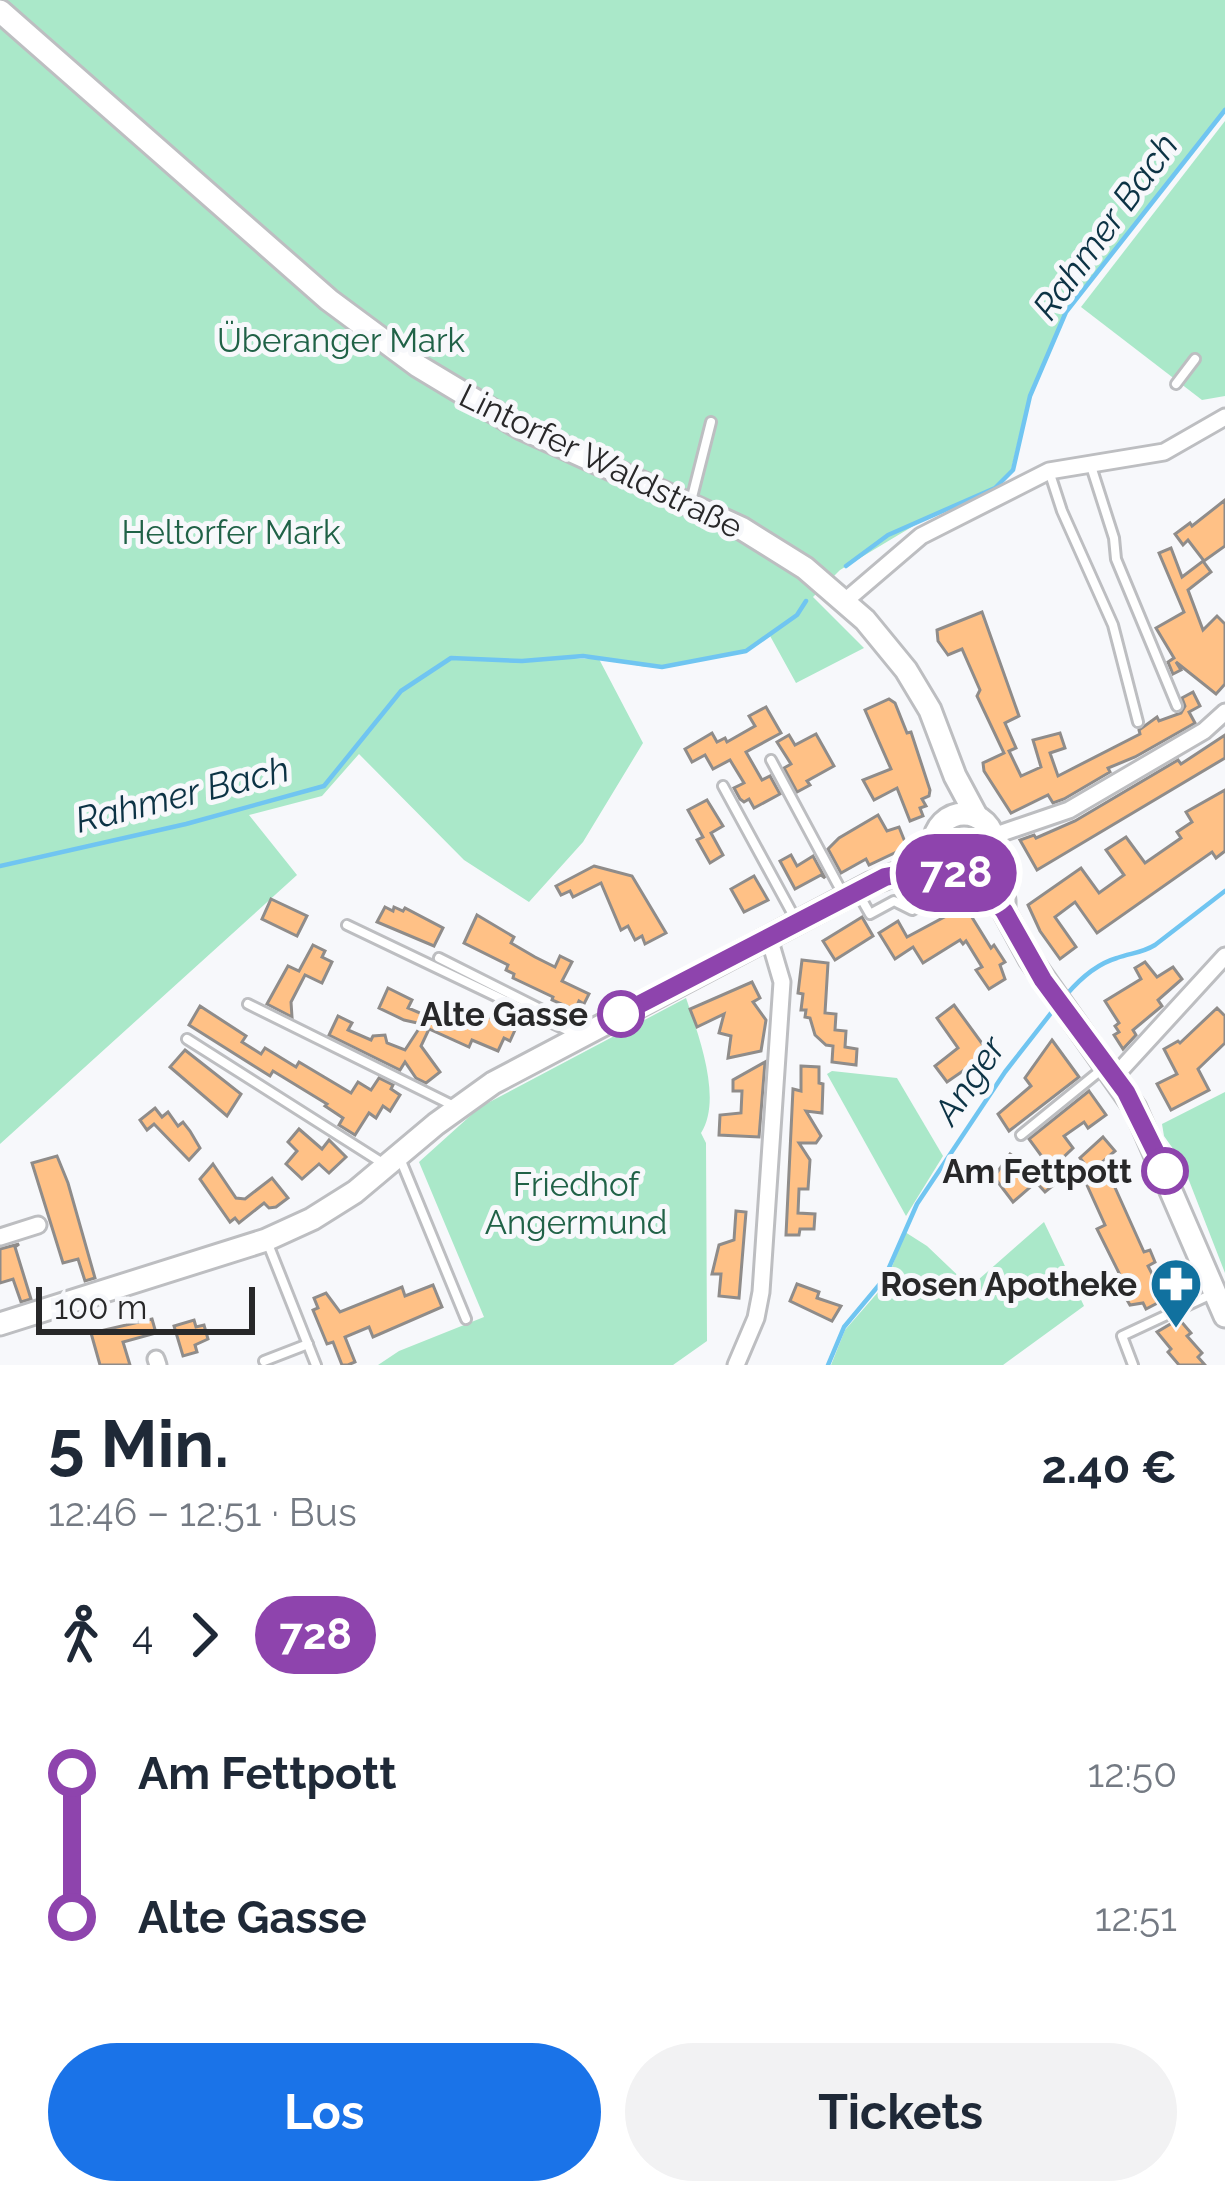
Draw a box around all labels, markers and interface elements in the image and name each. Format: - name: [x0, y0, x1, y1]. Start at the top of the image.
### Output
- water label: Rahmer Bach: [1024, 125, 1186, 327]
- park label: Überanger Mark: [217, 320, 466, 360]
- street label: Lintorfer Waldstraße: [453, 376, 749, 546]
- park label: Heltorfer Mark: [121, 513, 341, 552]
- water label: Rahmer Bach: [71, 747, 293, 841]
- line badge: 728: [887, 834, 1025, 912]
- text: 728: [920, 848, 992, 897]
- marker: Alte Gasse: [599, 992, 643, 1036]
- place label: Alte Gasse: [420, 995, 588, 1034]
- water label: Anger: [923, 1027, 1014, 1133]
- marker: Am Fettpott: [1143, 1149, 1187, 1193]
- place label: Am Fettpott: [942, 1152, 1132, 1191]
- park label: Friedhof Angermund: [485, 1165, 667, 1242]
- pharmacy icon: Rosen Apotheke: [1148, 1256, 1204, 1330]
- place label: Rosen Apotheke: [880, 1265, 1137, 1304]
- scale bar: [36, 1281, 255, 1334]
- text: 100 m: [54, 1288, 147, 1327]
- text: 5 Min.: [48, 1405, 229, 1482]
- text: 2.40 €: [1041, 1441, 1177, 1494]
- text: 12:46 – 12:51 · Bus: [48, 1489, 357, 1535]
- icon: walk: [48, 1602, 114, 1668]
- icon: forward: [171, 1602, 237, 1668]
- text: 728: [279, 1610, 352, 1659]
- text: 4: [132, 1612, 153, 1658]
- text: Am Fettpott: [138, 1747, 397, 1800]
- text: 12:50: [1088, 1750, 1177, 1796]
- text: Alte Gasse: [138, 1891, 367, 1944]
- text: 12:51: [1095, 1894, 1177, 1940]
- button: Los: [48, 2043, 601, 2181]
- button: Tickets: [625, 2043, 1177, 2181]

